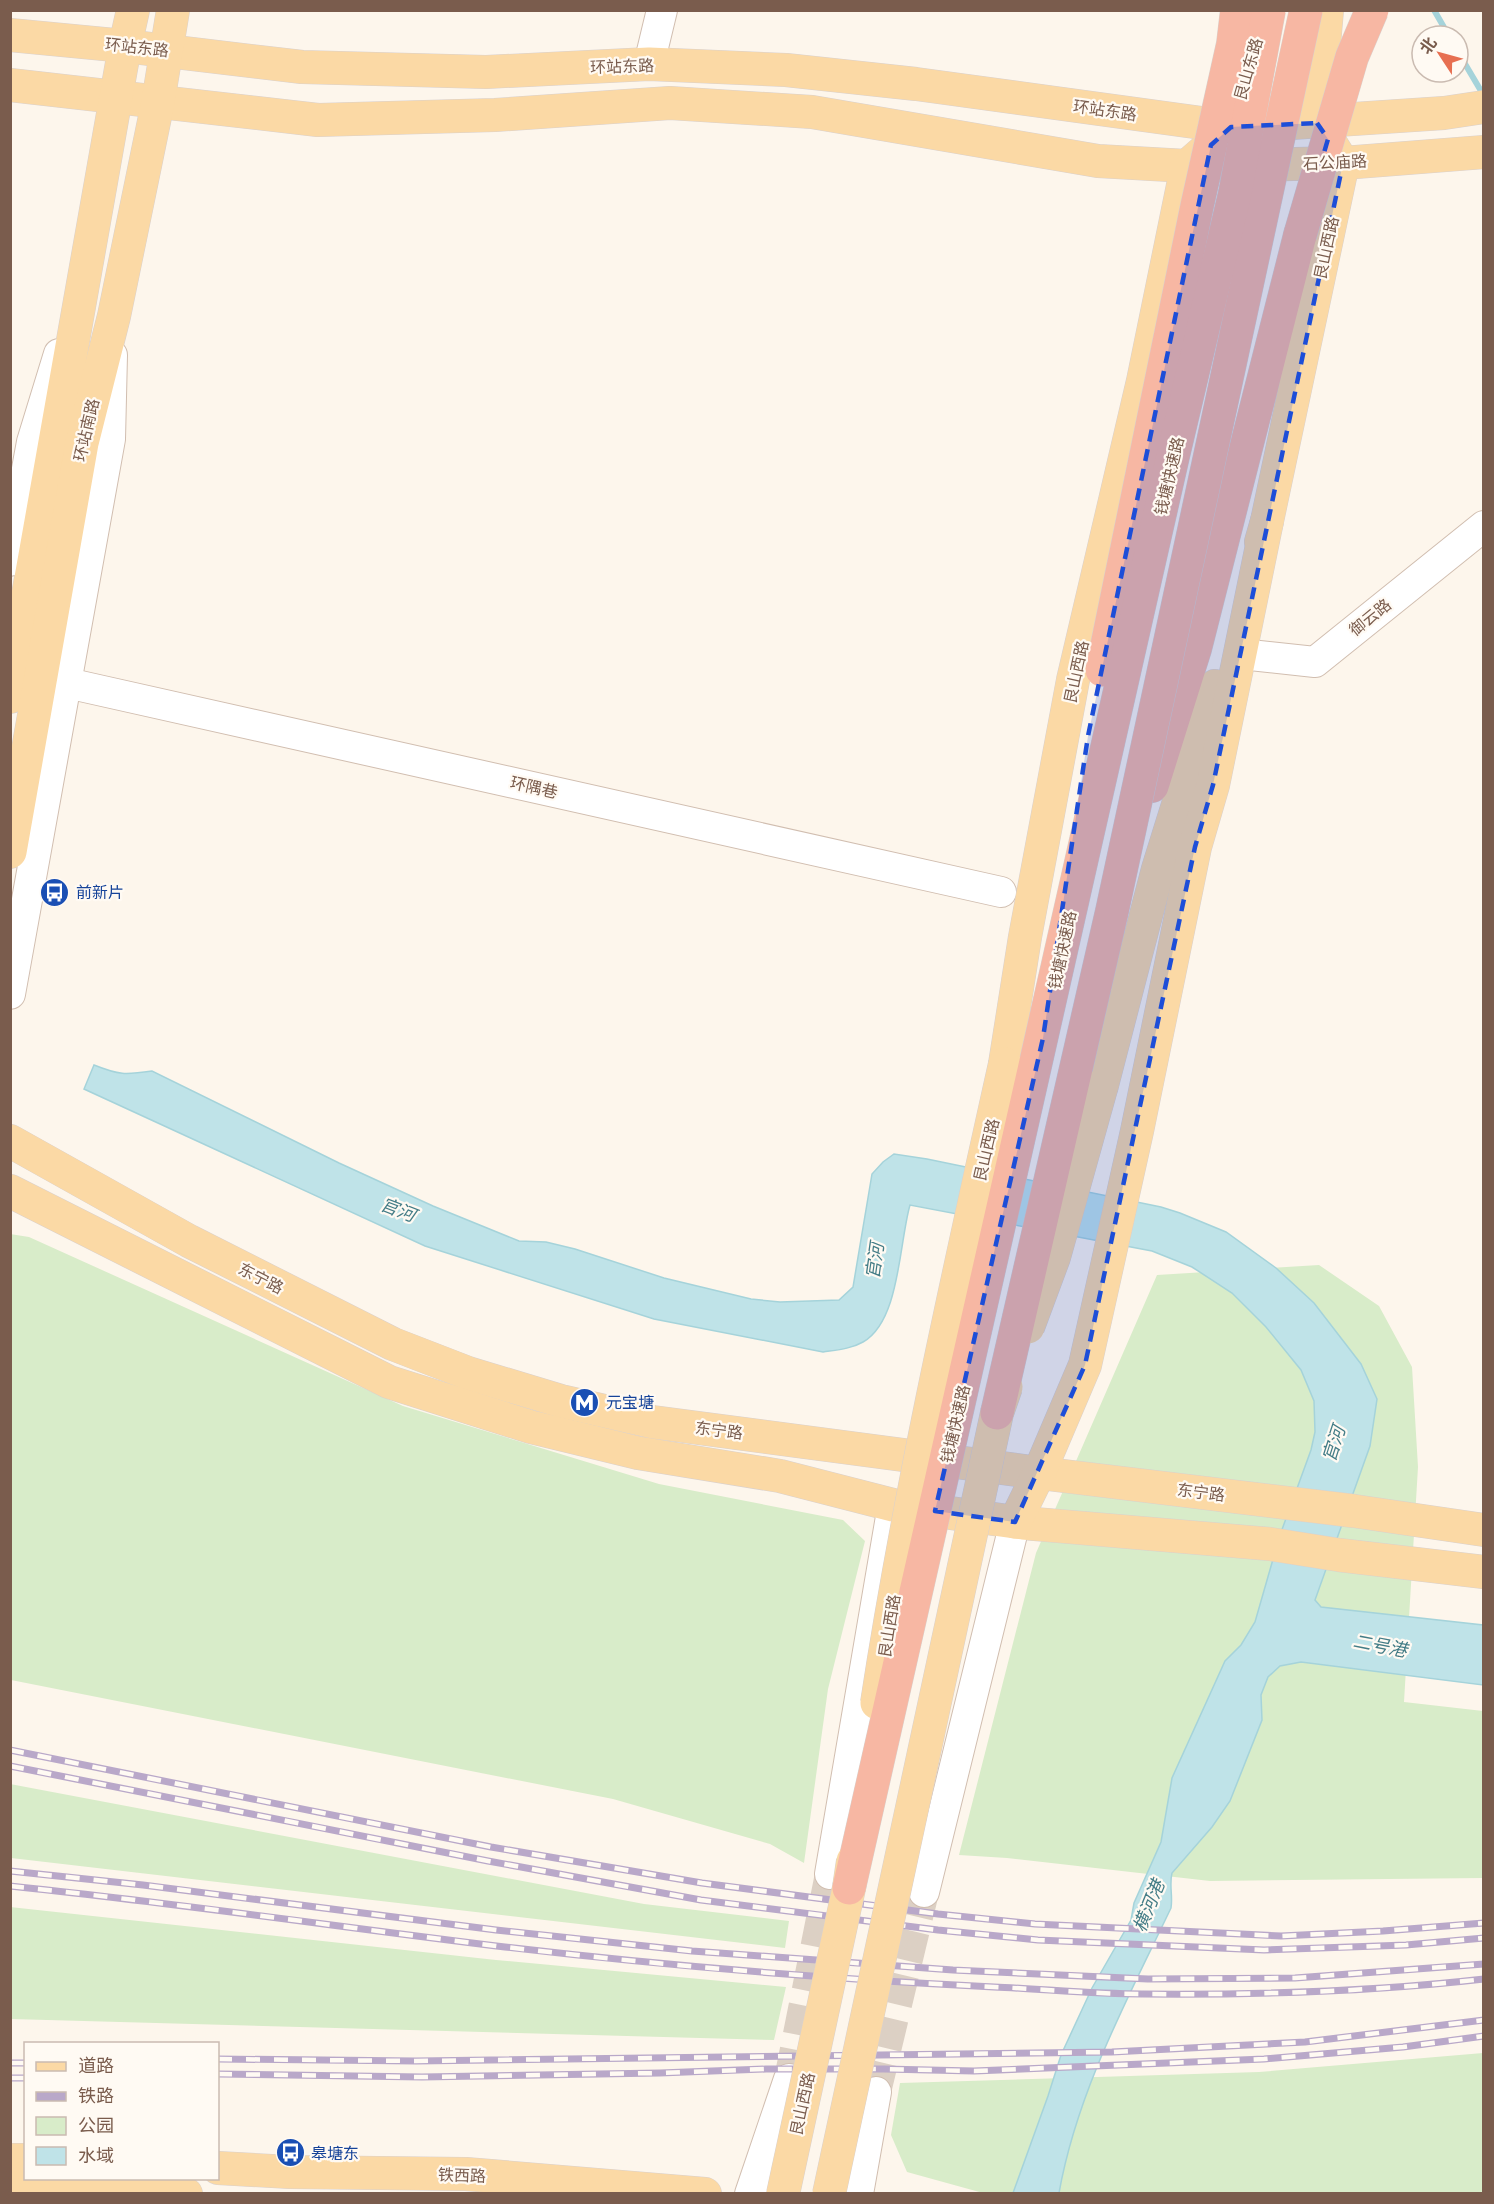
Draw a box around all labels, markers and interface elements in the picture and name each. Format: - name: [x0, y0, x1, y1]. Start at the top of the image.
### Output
- north arrow: [1410, 24, 1470, 84]
- text: 北: [1416, 33, 1441, 58]
- street label: 环站东路: [104, 35, 170, 60]
- street label: 艮山东路: [1231, 36, 1266, 103]
- street label: 环站东路: [590, 56, 654, 77]
- street label: 环站东路: [1072, 97, 1138, 124]
- street label: 石公庙路: [1303, 151, 1367, 174]
- street label: 艮山西路: [1311, 215, 1342, 281]
- street label: 环站南路: [70, 397, 103, 463]
- street label: 钱塘快速路: [1151, 435, 1188, 517]
- street label: 御云路: [1346, 595, 1395, 640]
- street label: 艮山西路: [1061, 639, 1092, 705]
- street label: 环隅巷: [508, 773, 559, 802]
- bus stop icon: 前新片: [39, 876, 71, 908]
- place label: 前新片: [76, 883, 124, 902]
- street label: 钱塘快速路: [1045, 909, 1080, 991]
- street label: 艮山西路: [970, 1117, 1003, 1183]
- water label: 官河: [377, 1193, 422, 1228]
- water label: 官河: [862, 1239, 889, 1280]
- street label: 东宁路: [235, 1259, 286, 1298]
- street label: 钱塘快速路: [937, 1383, 974, 1465]
- metro station icon: 元宝塘: [569, 1386, 601, 1418]
- place label: 元宝塘: [606, 1393, 654, 1412]
- street label: 东宁路: [694, 1418, 744, 1443]
- water label: 官河: [1318, 1421, 1351, 1465]
- street label: 东宁路: [1176, 1480, 1226, 1505]
- street label: 艮山西路: [875, 1593, 904, 1659]
- water label: 二号港: [1351, 1630, 1412, 1663]
- water label: 横河港: [1129, 1874, 1170, 1935]
- legend: [24, 2042, 219, 2180]
- text: 道路: [78, 2055, 114, 2077]
- street label: 艮山西路: [787, 2071, 818, 2137]
- text: 铁路: [78, 2085, 114, 2107]
- text: 公园: [78, 2115, 114, 2137]
- bus stop icon: 皋塘东: [274, 2137, 306, 2169]
- place label: 皋塘东: [311, 2144, 359, 2163]
- text: 水域: [78, 2145, 114, 2167]
- street label: 铁西路: [438, 2165, 486, 2186]

